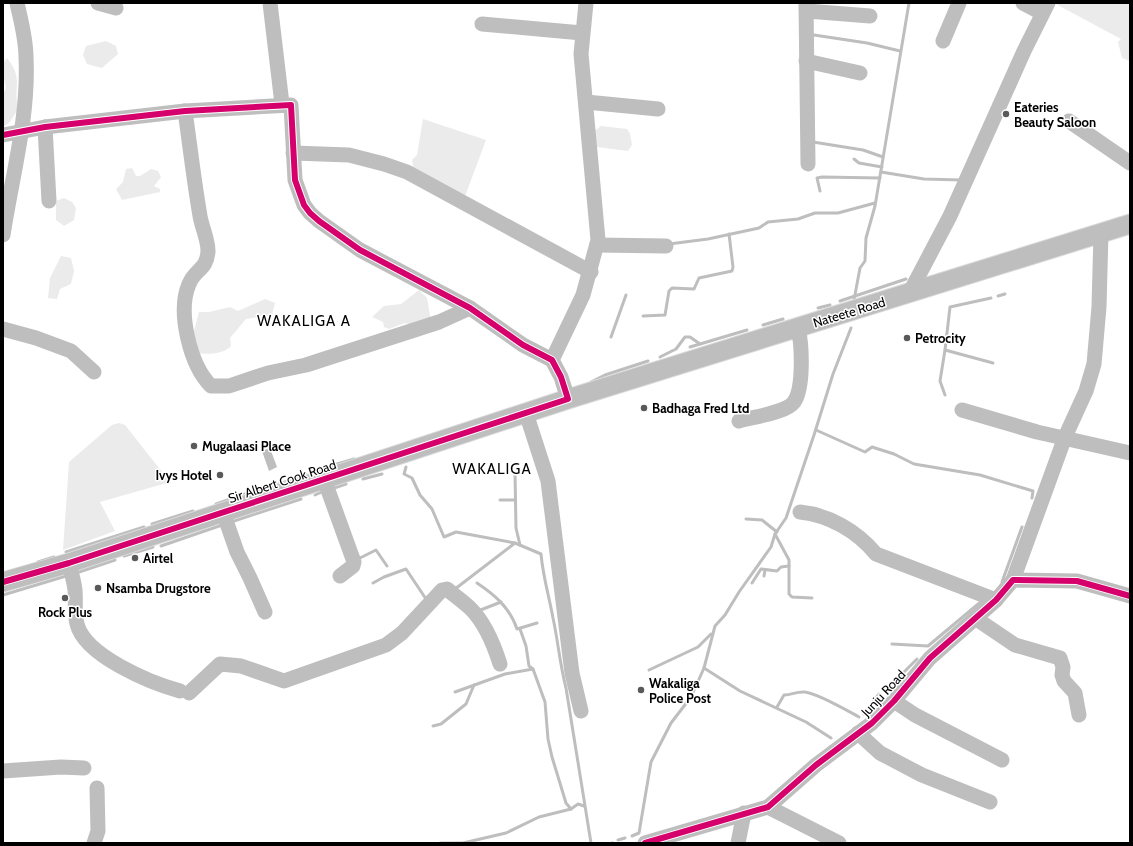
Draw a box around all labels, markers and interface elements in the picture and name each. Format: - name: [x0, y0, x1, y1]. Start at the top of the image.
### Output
- place label: Eateries Beauty Saloon: [1014, 99, 1096, 130]
- marker: Eateries Beauty Saloon: [1001, 109, 1011, 119]
- street label: Nateete Road: [811, 293, 887, 331]
- district label: WAKALIGA A: [257, 312, 351, 330]
- place label: Petrocity: [915, 330, 966, 346]
- marker: Petrocity: [902, 333, 912, 343]
- place label: Badhaga Fred Ltd: [652, 400, 749, 416]
- marker: Badhaga Fred Ltd: [639, 403, 649, 413]
- place label: Mugalaasi Place: [202, 438, 291, 454]
- marker: Mugalaasi Place: [189, 441, 199, 451]
- street label: Sir Albert Cook Road: [226, 456, 338, 506]
- district label: WAKALIGA: [452, 460, 532, 478]
- place label: Ivys Hotel: [155, 467, 213, 483]
- marker: Ivys Hotel: [215, 470, 225, 480]
- place label: Airtel: [143, 550, 174, 566]
- marker: Airtel: [130, 553, 140, 563]
- place label: Nsamba Drugstore: [106, 580, 211, 596]
- marker: Nsamba Drugstore: [93, 583, 103, 593]
- marker: Rock Plus: [60, 593, 70, 603]
- place label: Rock Plus: [38, 604, 93, 620]
- street label: Junju Road: [857, 666, 909, 721]
- place label: Wakaliga Police Post: [649, 675, 712, 706]
- marker: Wakaliga Police Post: [636, 685, 646, 695]

